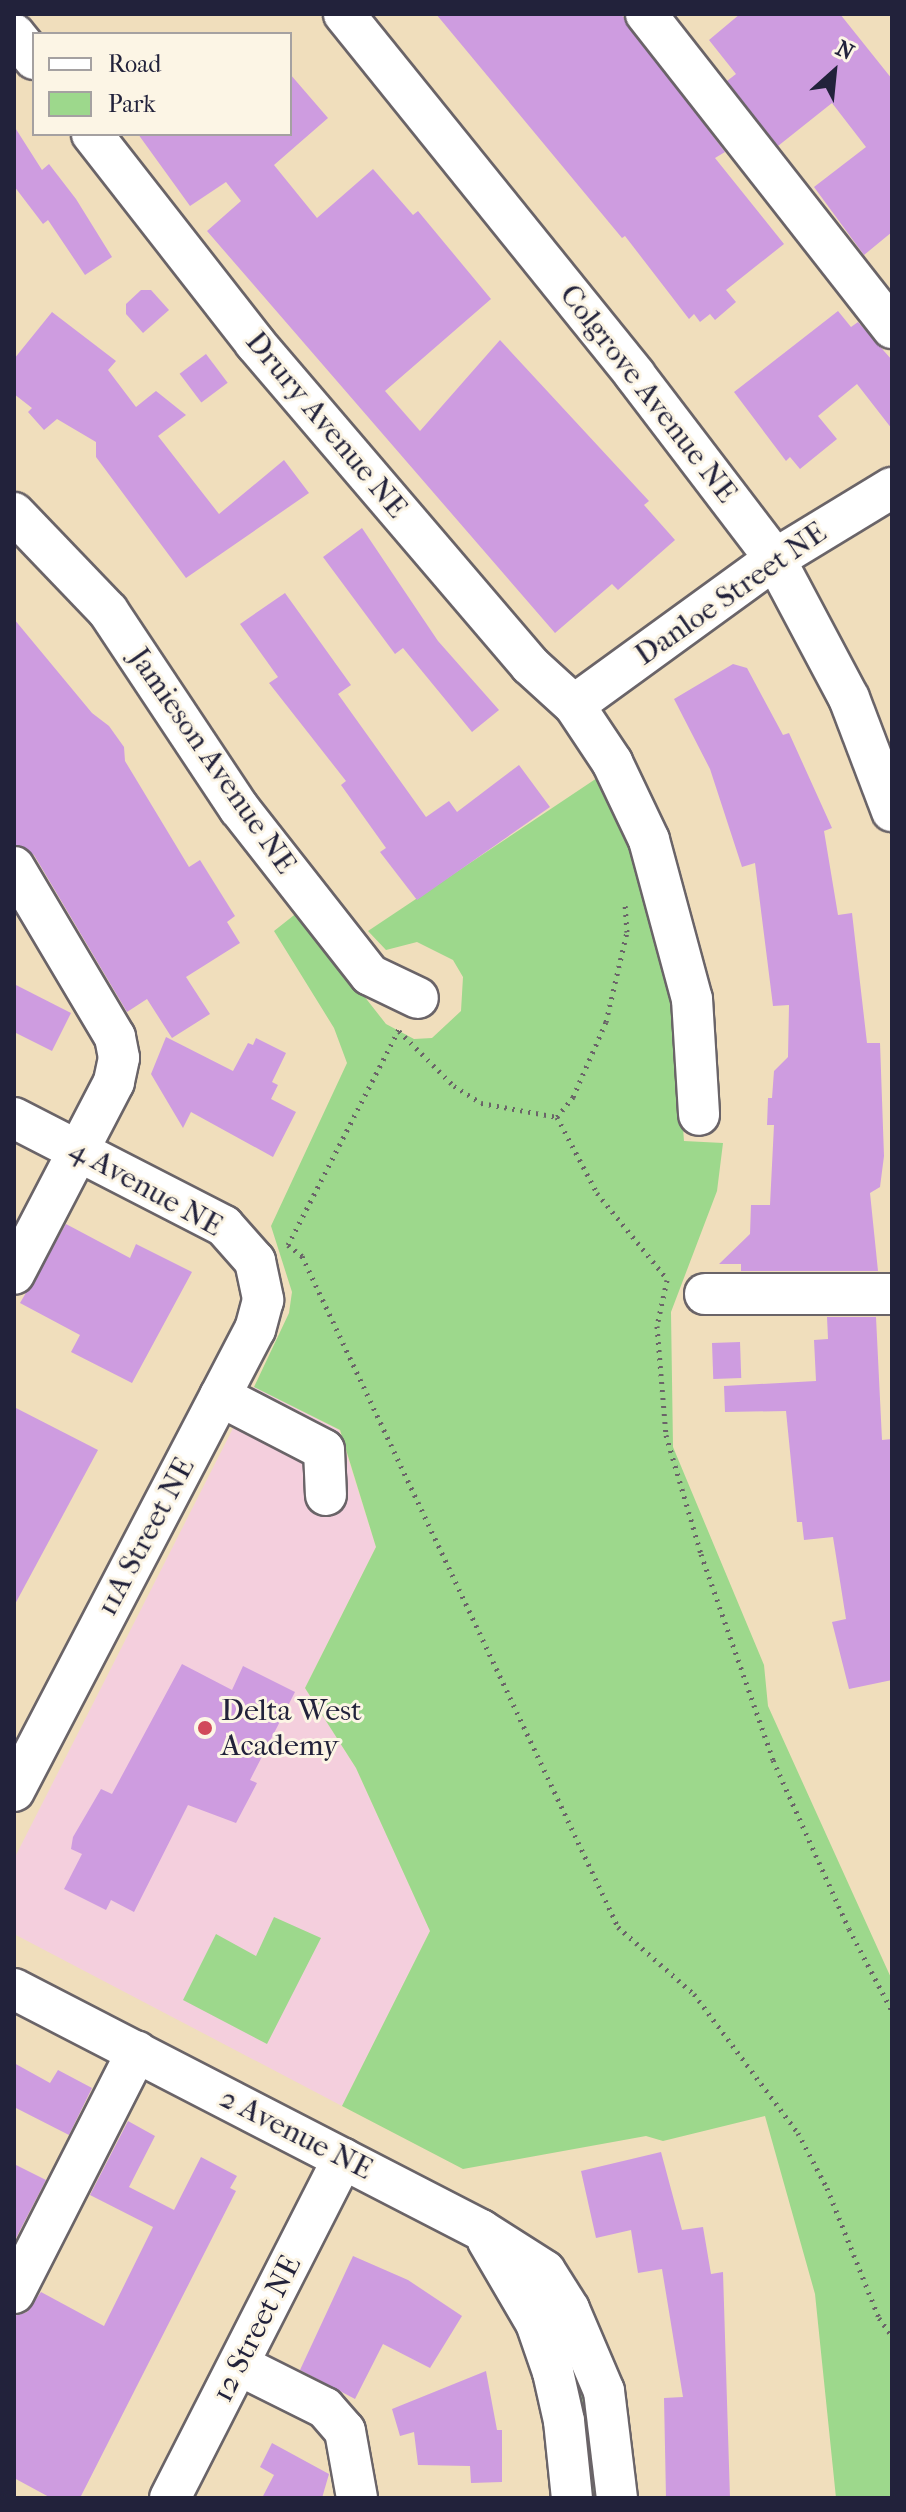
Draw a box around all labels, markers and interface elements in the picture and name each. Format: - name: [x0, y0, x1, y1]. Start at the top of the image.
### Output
- legend: [32, 32, 292, 136]
- north arrow: [794, 32, 874, 112]
- text: N: [832, 35, 858, 66]
- text: Road: [108, 50, 161, 78]
- text: Park: [108, 90, 156, 118]
- street label: Colgrove Avenue NE: [552, 278, 744, 510]
- street label: Drury Avenue NE: [238, 324, 414, 526]
- street label: Danloe Street NE: [628, 515, 834, 673]
- street label: Jamieson Avenue NE: [121, 641, 303, 881]
- street label: 4 Avenue NE: [64, 1131, 228, 1245]
- street label: 11A Street NE: [89, 1452, 203, 1622]
- place label: Delta West Academy: [221, 1693, 362, 1764]
- marker: Delta West Academy: [196, 1719, 214, 1737]
- street label: 2 Avenue NE: [214, 2080, 378, 2188]
- street label: 12 Street NE: [205, 2250, 309, 2408]

